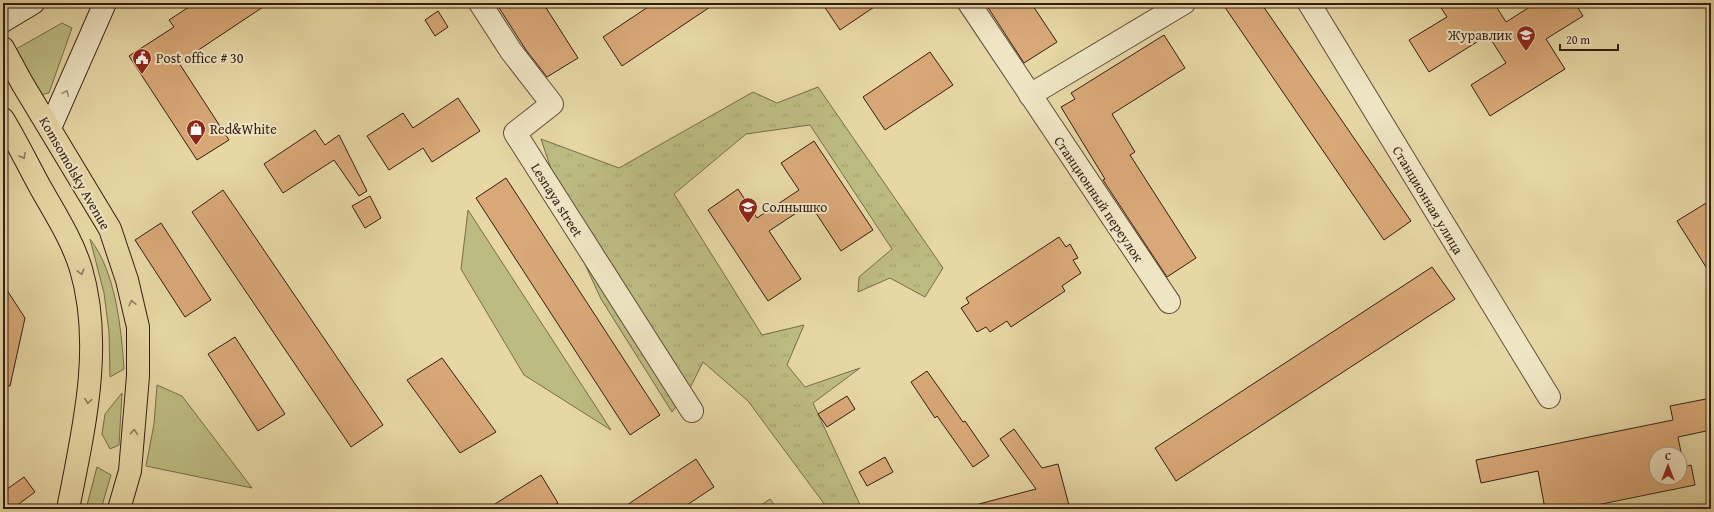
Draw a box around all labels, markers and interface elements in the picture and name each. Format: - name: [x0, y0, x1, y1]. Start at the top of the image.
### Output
- school or university icon: Журавлик: [1515, 24, 1537, 52]
- place label: Журавлик: [1447, 25, 1513, 45]
- scale bar: [1560, 26, 1618, 52]
- text: 20 m: [1566, 31, 1590, 48]
- public building icon: Post office # 30: [131, 47, 153, 75]
- place label: Post office # 30: [156, 48, 244, 68]
- one-way arrow: [61, 89, 69, 97]
- street label: Komsomolsky Avenue: [34, 113, 116, 234]
- shop icon: Red&White: [185, 118, 207, 146]
- place label: Red&White: [210, 119, 277, 139]
- street label: Станционный переулок: [1049, 132, 1149, 266]
- street label: Станционная улица: [1388, 142, 1469, 258]
- one-way arrow: [18, 152, 25, 159]
- street label: Lesnaya street: [526, 159, 588, 241]
- school or university icon: Солнышко: [737, 196, 759, 224]
- place label: Солнышко: [762, 197, 827, 217]
- one-way arrow: [76, 268, 84, 275]
- one-way arrow: [129, 300, 137, 306]
- one-way arrow: [84, 397, 93, 404]
- one-way arrow: [129, 429, 138, 435]
- north arrow: [1648, 446, 1688, 486]
- text: С: [1665, 448, 1671, 464]

